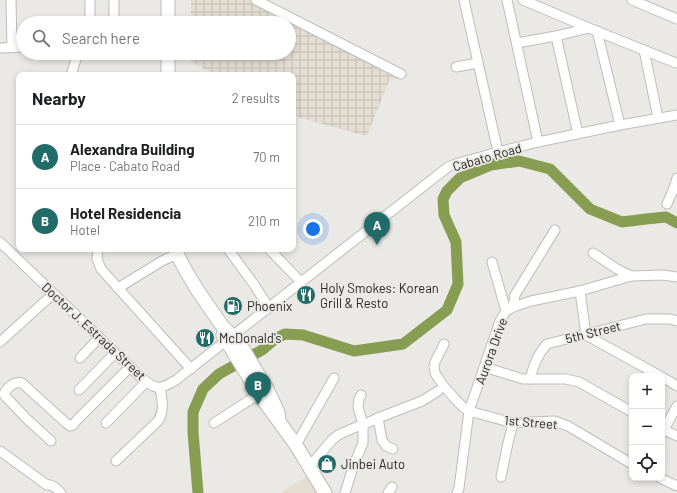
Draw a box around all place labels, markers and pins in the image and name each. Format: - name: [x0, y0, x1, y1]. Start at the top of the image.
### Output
- pin: A: [364, 212, 390, 245]
- place label: Holy Smokes: Korean Grill & Resto: [320, 280, 439, 311]
- restaurant icon: Holy Smokes: Korean Grill & Resto: [295, 284, 317, 306]
- fuel station icon: Phoenix: [222, 295, 244, 317]
- place label: Phoenix: [247, 298, 292, 314]
- restaurant icon: McDonald's: [194, 327, 216, 349]
- place label: McDonald's: [219, 330, 282, 346]
- pin: B: [245, 372, 271, 405]
- shop icon: Jinbei Auto: [316, 453, 338, 475]
- place label: Jinbei Auto: [341, 456, 405, 472]

